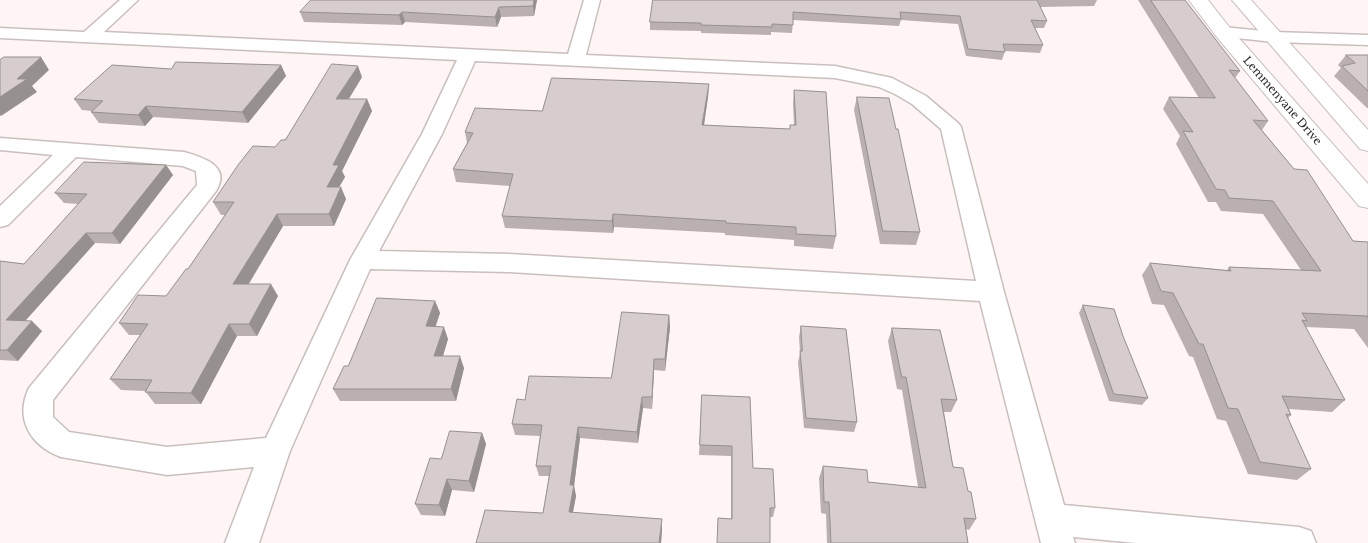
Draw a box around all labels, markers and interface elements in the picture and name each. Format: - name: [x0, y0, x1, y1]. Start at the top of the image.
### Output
- street label: Lemmenyane Drive: [1240, 54, 1324, 148]

